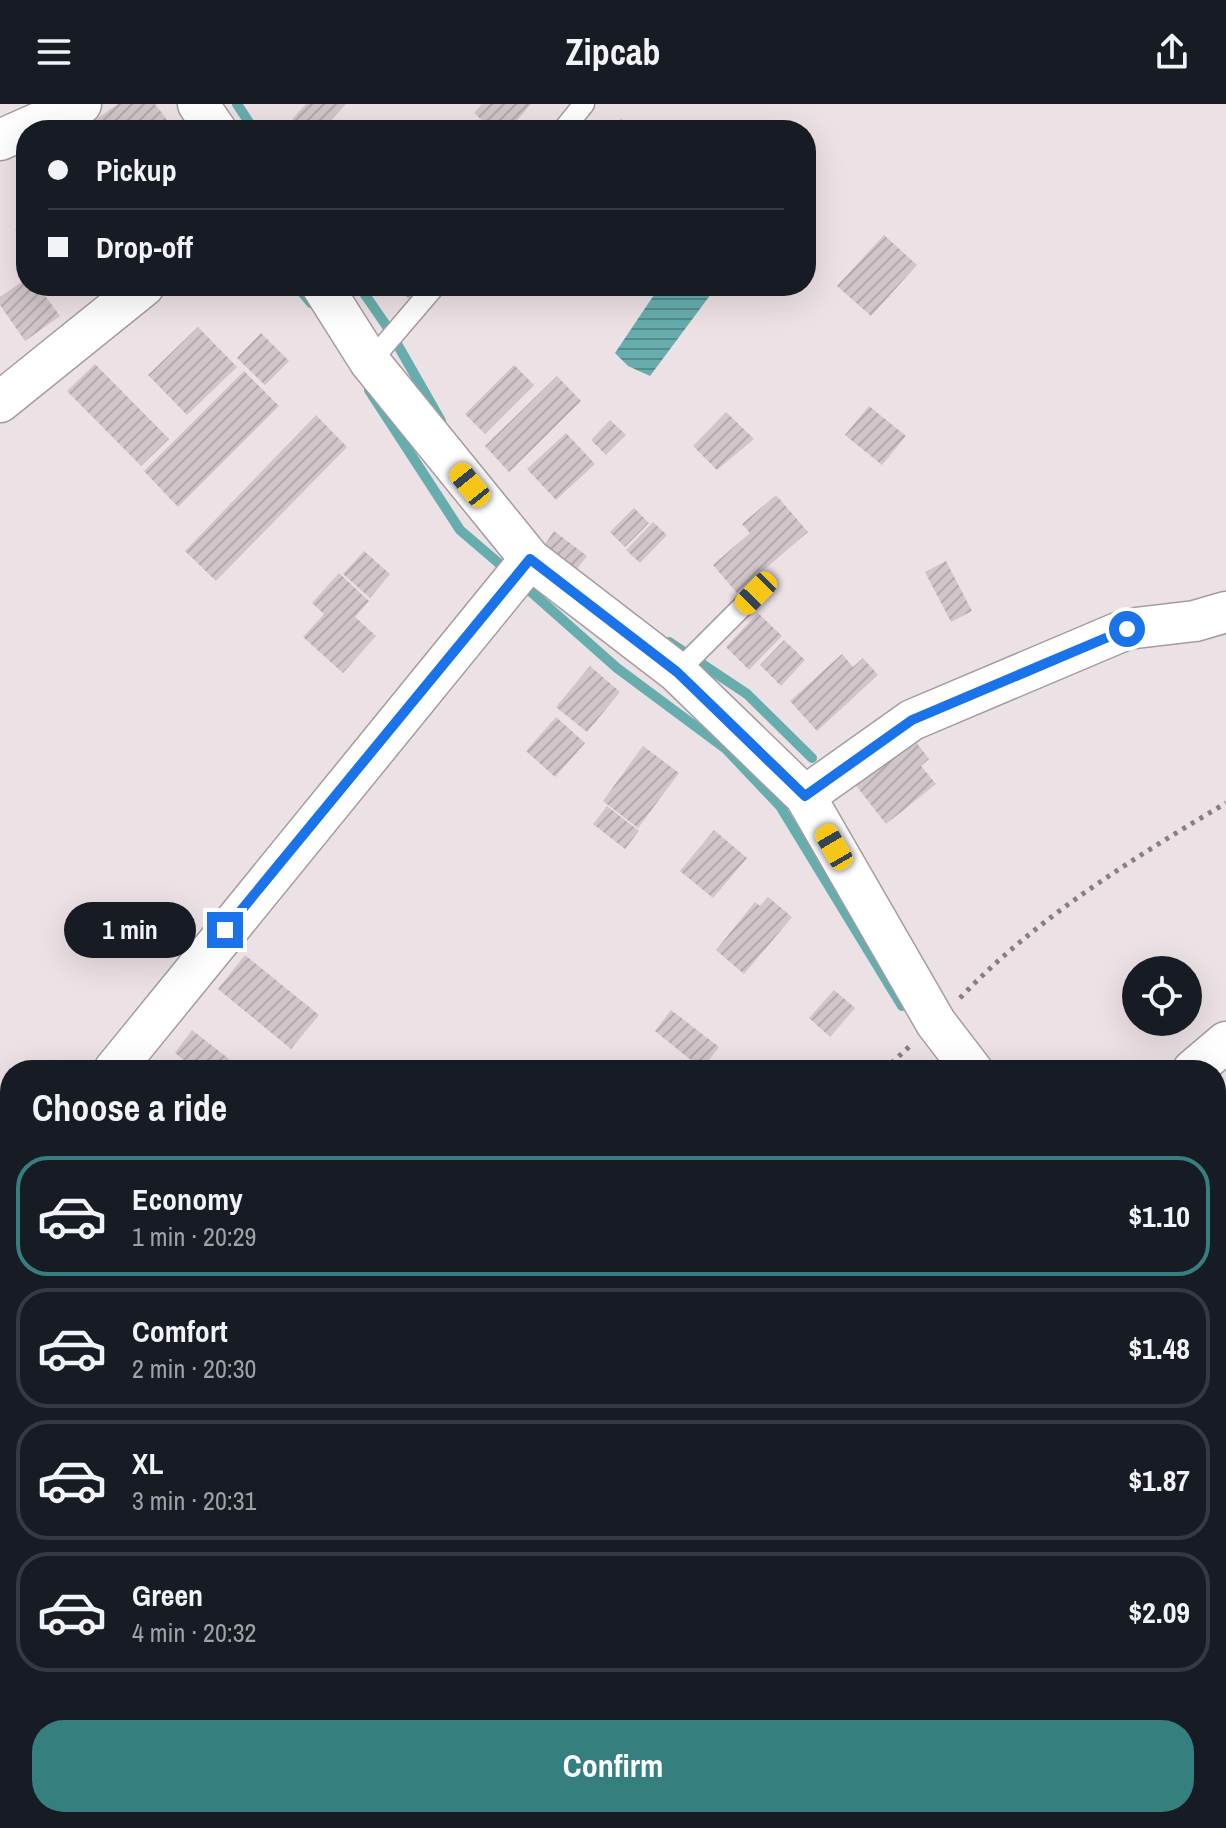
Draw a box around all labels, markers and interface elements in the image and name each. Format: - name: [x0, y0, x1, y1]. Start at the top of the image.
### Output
- text: Zipcab: [565, 28, 661, 76]
- icon: menu: [32, 30, 76, 74]
- icon: share: [1150, 30, 1194, 74]
- text: Pickup: [96, 150, 177, 190]
- text: Drop-off: [96, 227, 193, 267]
- car: [446, 459, 494, 511]
- car: [731, 567, 781, 619]
- route start: [1109, 611, 1145, 647]
- car: [812, 820, 856, 874]
- callout: 1 min: [65, 902, 197, 958]
- text: 1 min: [102, 912, 158, 947]
- route end: [207, 912, 243, 948]
- map controls: [1122, 956, 1202, 1036]
- button: locate: [1122, 956, 1202, 1036]
- text: Choose a ride: [32, 1084, 227, 1132]
- text: Economy: [132, 1179, 243, 1219]
- icon: car: [36, 1180, 108, 1252]
- text: $1.10: [1128, 1196, 1190, 1236]
- text: 1 min · 20:29: [132, 1219, 256, 1254]
- text: Comfort: [132, 1311, 228, 1351]
- icon: car: [36, 1312, 108, 1384]
- text: $1.48: [1128, 1328, 1190, 1368]
- text: 2 min · 20:30: [132, 1351, 256, 1386]
- text: XL: [132, 1443, 163, 1483]
- icon: car: [36, 1444, 108, 1516]
- text: $1.87: [1128, 1460, 1190, 1500]
- text: 3 min · 20:31: [132, 1483, 256, 1518]
- text: Green: [132, 1575, 203, 1615]
- icon: car: [36, 1576, 108, 1648]
- text: $2.09: [1128, 1592, 1190, 1632]
- text: 4 min · 20:32: [132, 1615, 256, 1650]
- button: Confirm: [32, 1720, 1194, 1812]

